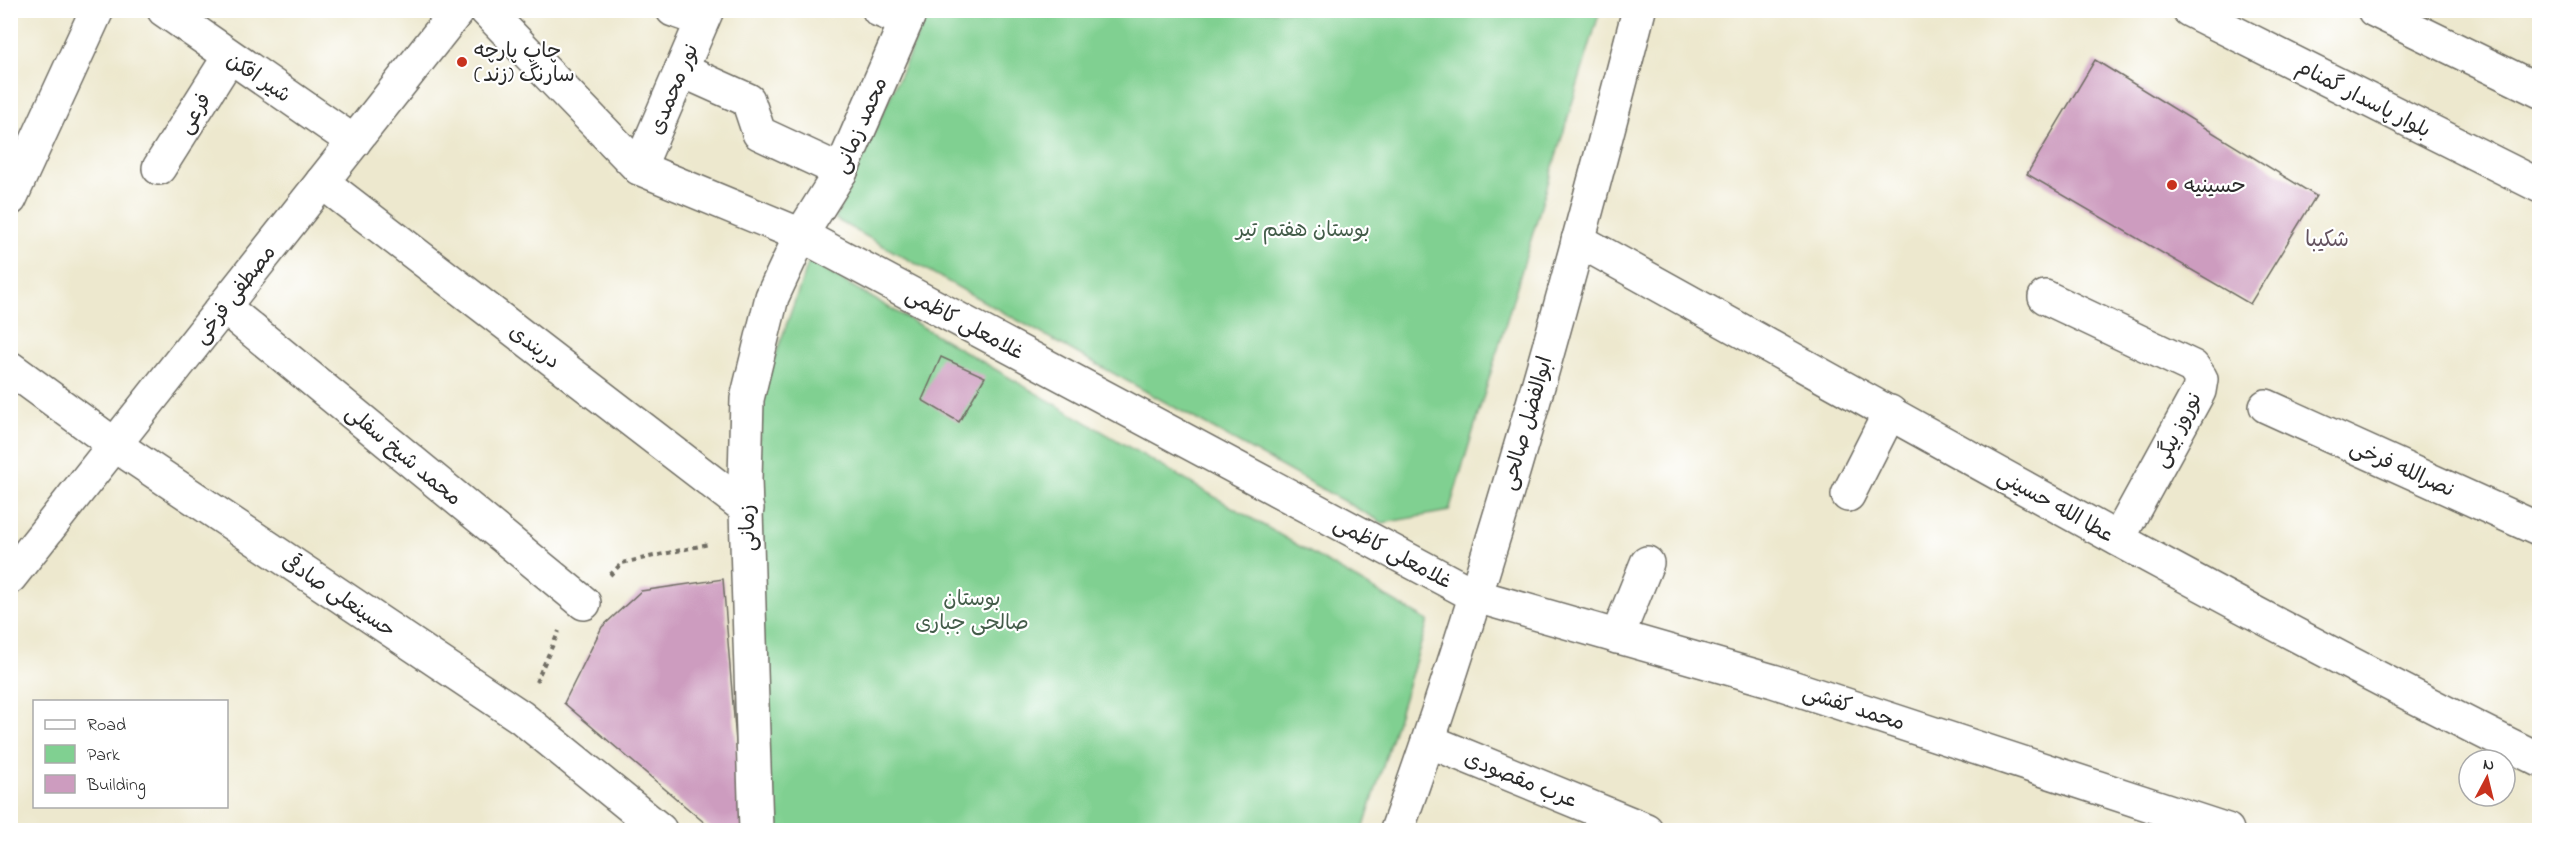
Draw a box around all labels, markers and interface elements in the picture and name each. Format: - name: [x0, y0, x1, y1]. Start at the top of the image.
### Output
- place label: چاپ پارچه سارنگ (زند): [474, 37, 575, 91]
- street label: نور محمدی: [642, 40, 707, 140]
- street label: شیر افکن: [220, 46, 296, 111]
- street label: بلوار پاسدار گمنام: [2291, 53, 2435, 146]
- marker: چاپ پارچه سارنگ (زند): [455, 55, 469, 69]
- street label: محمد زمانی: [827, 73, 896, 179]
- street label: فرعی: [171, 88, 220, 140]
- place label: حسینیه: [2184, 172, 2246, 202]
- marker: حسینیه: [2165, 178, 2179, 192]
- park label: بوستان هفتم تیر: [1234, 216, 1370, 246]
- district label: شکیبا: [2305, 225, 2349, 257]
- street label: مصطفی فرخی: [187, 239, 284, 351]
- street label: غلامعلی کاظمی: [900, 281, 1029, 369]
- street label: دربندی: [502, 318, 566, 377]
- street label: ابوالفضل صالحی: [1494, 353, 1561, 494]
- street label: نوروز بیگی: [2147, 386, 2211, 473]
- street label: محمد شیخ سفلی: [338, 399, 467, 514]
- street label: نصرالله فرخی: [2345, 433, 2460, 506]
- street label: عطا الله حسینی: [1991, 462, 2119, 551]
- street label: زمانی: [733, 504, 765, 552]
- street label: غلامعلی کاظمی: [1328, 510, 1457, 598]
- street label: حسینعلی صادقی: [275, 547, 401, 646]
- park label: بوستان صالحی جباری: [915, 585, 1029, 639]
- street label: محمد کفشی: [1798, 678, 1908, 740]
- legend: [33, 700, 228, 808]
- text: Road: [87, 713, 126, 739]
- text: Park: [87, 743, 120, 769]
- street label: عرب مقصودی: [1459, 745, 1581, 817]
- north arrow: [2457, 748, 2517, 808]
- text: N: [2482, 753, 2496, 778]
- text: Building: [86, 773, 146, 800]

